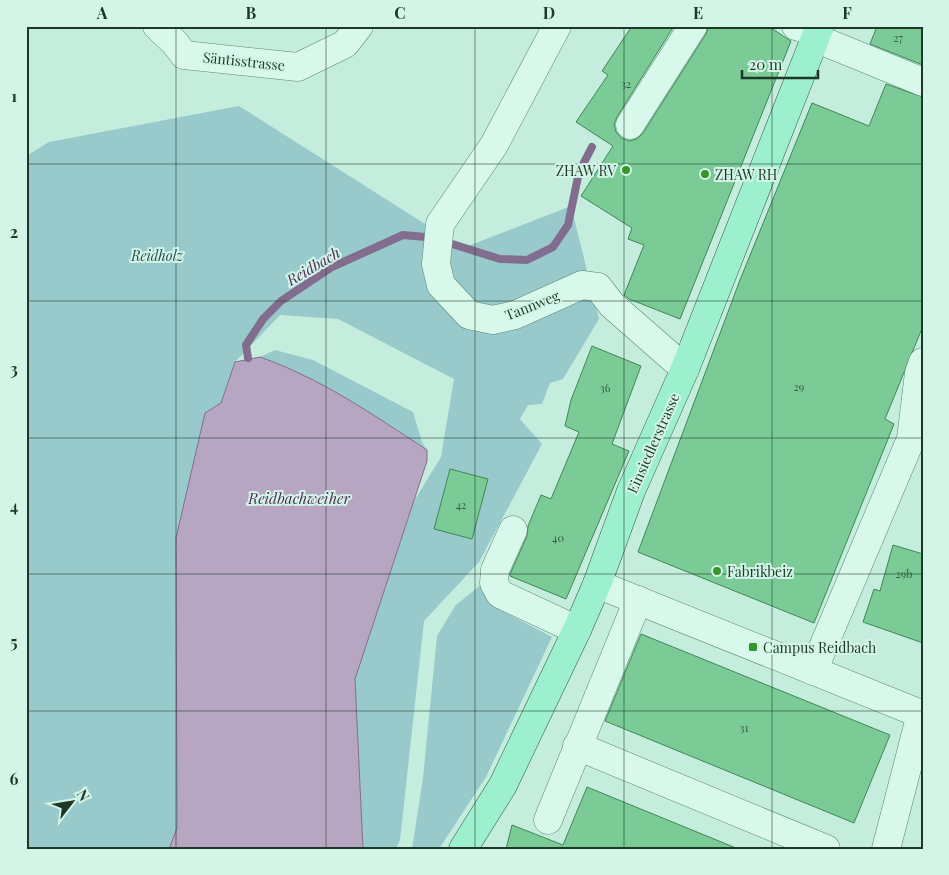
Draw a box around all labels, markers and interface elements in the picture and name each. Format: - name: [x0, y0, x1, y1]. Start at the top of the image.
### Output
- text: A: [96, 2, 108, 23]
- text: B: [246, 2, 257, 23]
- text: C: [394, 2, 406, 23]
- text: D: [543, 2, 555, 23]
- text: E: [693, 2, 703, 23]
- text: F: [842, 2, 852, 23]
- house number: 27: [893, 30, 903, 45]
- street label: Säntisstrasse: [202, 47, 286, 75]
- scale bar: [742, 48, 818, 80]
- text: 20 m: [749, 54, 783, 74]
- house number: 32: [621, 76, 631, 91]
- text: 1: [11, 85, 17, 106]
- place label: ZHAW RV: [556, 161, 616, 180]
- marker: ZHAW RV: [620, 164, 632, 176]
- place label: ZHAW RH: [715, 165, 778, 184]
- marker: ZHAW RH: [699, 168, 711, 180]
- text: 2: [10, 221, 18, 242]
- water label: Reidbach: [282, 242, 343, 290]
- park label: Reidholz: [130, 246, 184, 265]
- street label: Tannweg: [502, 285, 563, 325]
- text: 3: [10, 358, 18, 379]
- house number: 29: [794, 379, 805, 394]
- house number: 36: [600, 380, 611, 395]
- street label: Einsiedlerstrasse: [622, 390, 684, 496]
- water label: Reidbachweiher: [247, 488, 350, 508]
- text: 4: [10, 495, 18, 516]
- house number: 42: [456, 497, 466, 512]
- house number: 40: [552, 530, 564, 545]
- place label: Fabrikbeiz: [727, 562, 793, 581]
- marker: Fabrikbeiz: [711, 565, 723, 577]
- house number: 29b: [895, 566, 913, 581]
- text: 5: [10, 631, 18, 652]
- place label: Campus Reidbach: [763, 638, 877, 657]
- marker: Campus Reidbach: [747, 641, 759, 653]
- house number: 31: [739, 720, 749, 735]
- text: 6: [10, 768, 19, 789]
- north arrow: [48, 778, 98, 828]
- text: N: [73, 786, 94, 804]

